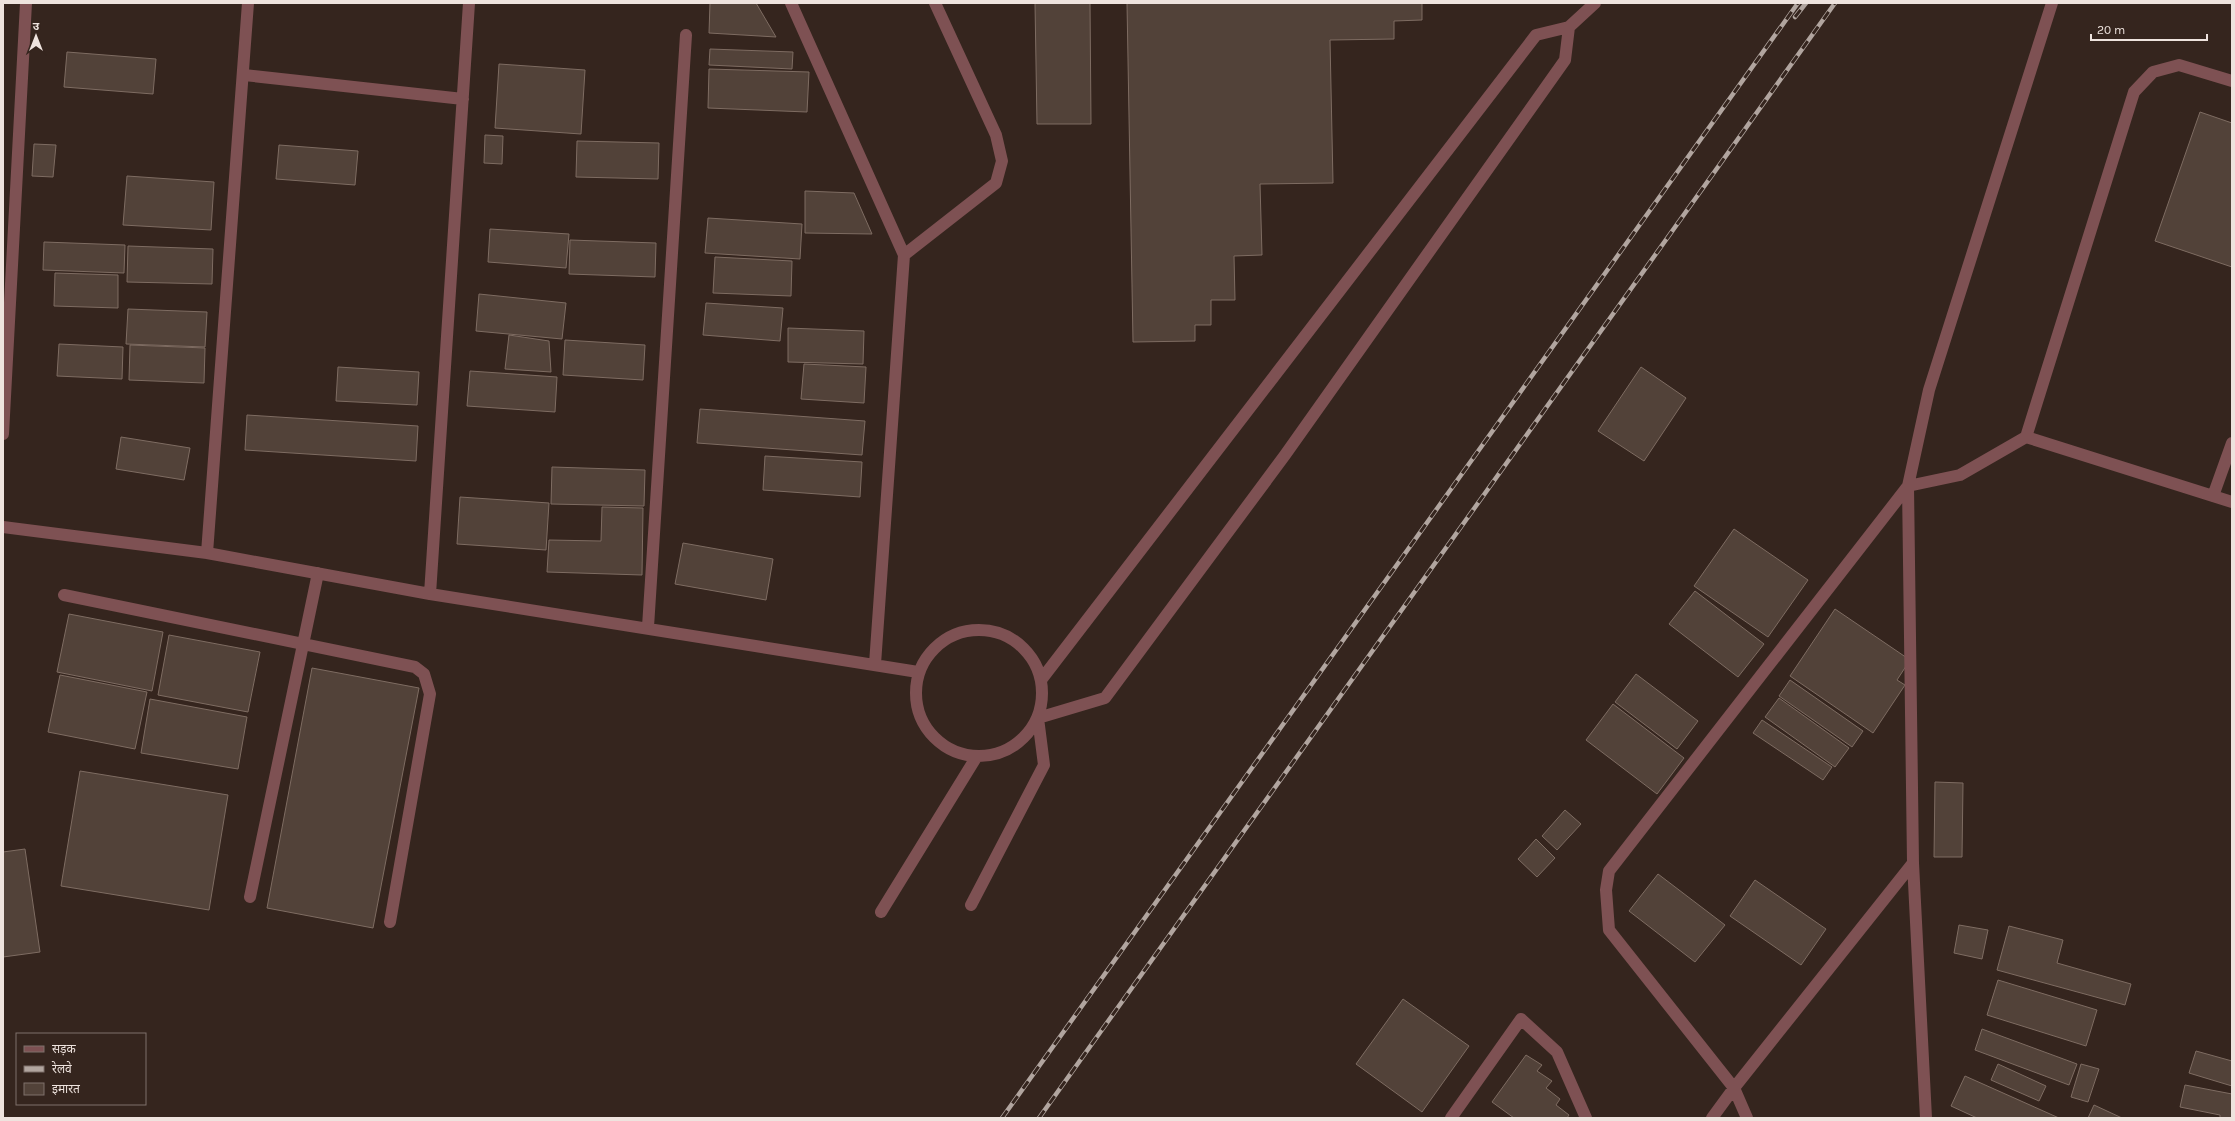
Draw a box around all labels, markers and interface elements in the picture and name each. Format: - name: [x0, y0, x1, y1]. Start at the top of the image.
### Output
- north arrow: [16, 16, 56, 56]
- scale bar: [2091, 16, 2207, 42]
- text: उ: [33, 20, 40, 33]
- text: 20 m: [2097, 23, 2125, 37]
- legend: [16, 1033, 146, 1105]
- text: सड़क: [52, 1042, 77, 1056]
- text: रेलवे: [52, 1061, 72, 1076]
- text: इमारत: [52, 1082, 81, 1096]

